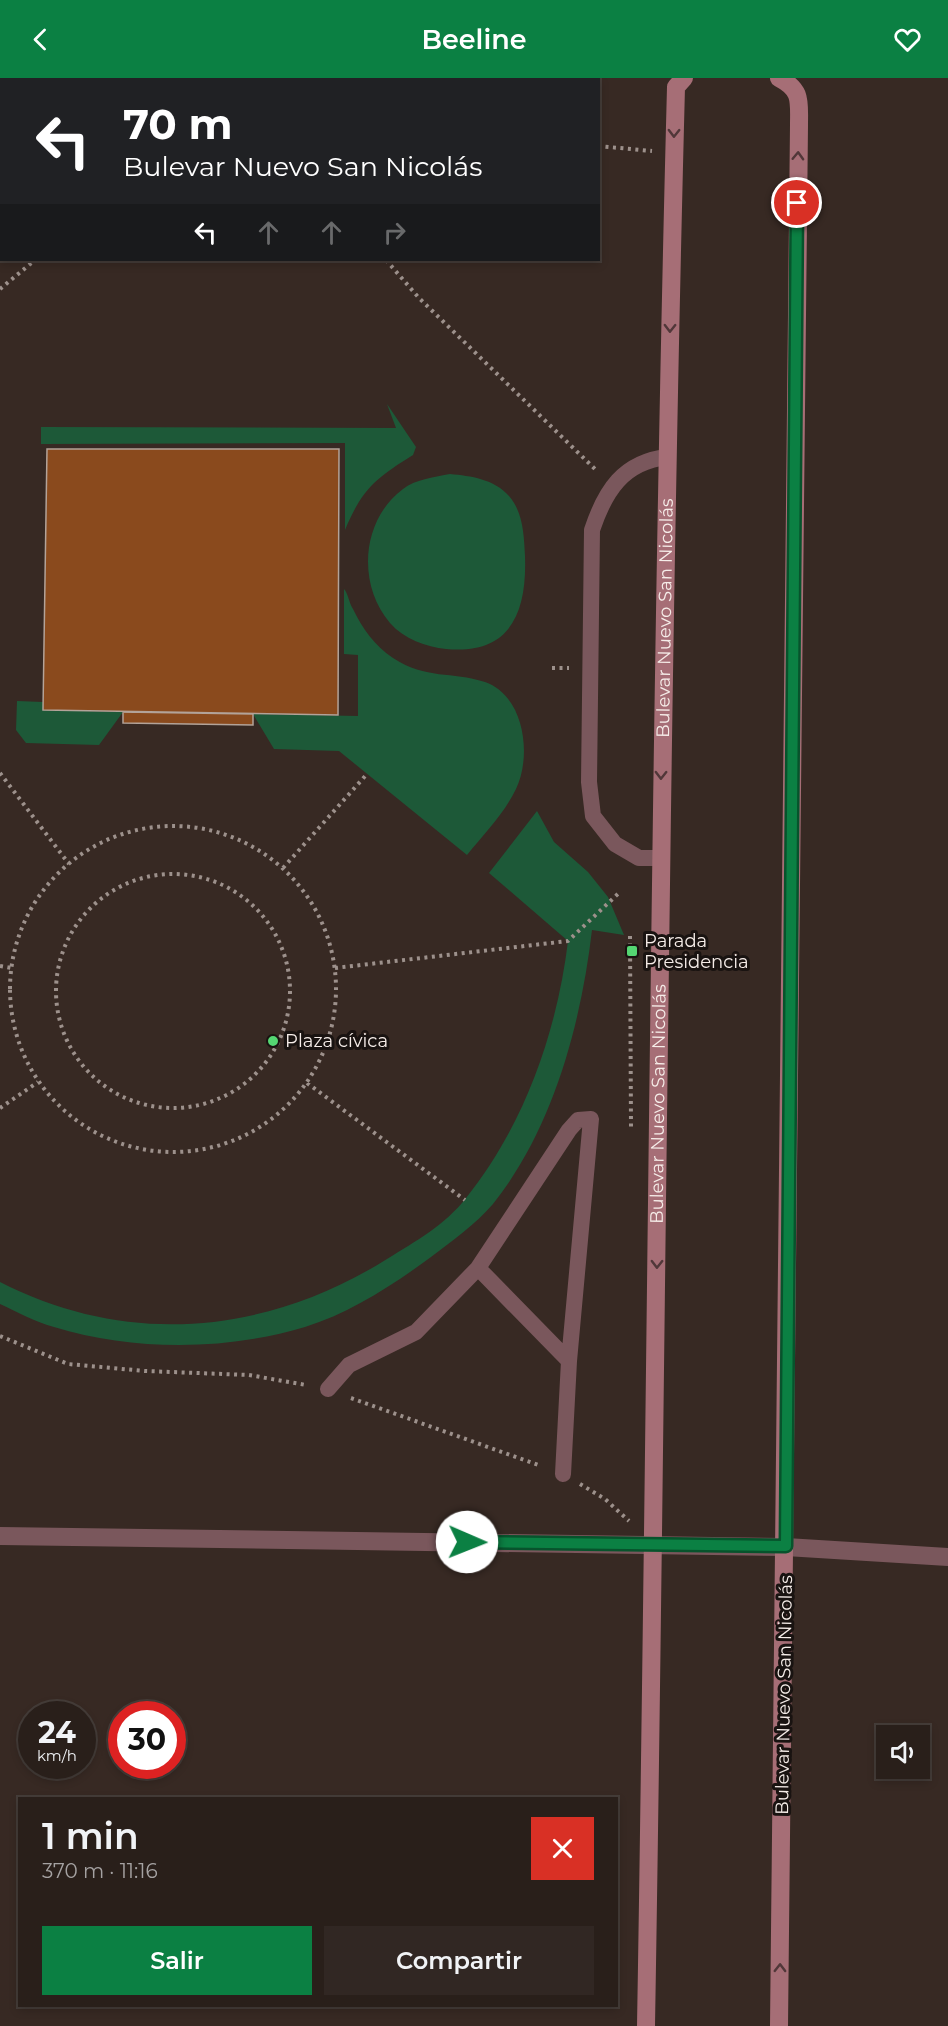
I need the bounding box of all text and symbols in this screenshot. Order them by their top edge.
icon: back [24,23,57,56]
text: Beeline [421,23,527,56]
icon: heart [891,23,924,56]
text: 70 m [123,98,233,150]
icon: left [24,102,102,180]
one-way arrow [668,128,681,137]
text: Bulevar Nuevo San Nicolás [123,150,482,183]
one-way arrow [792,151,805,160]
pin [771,177,822,228]
icon: arrive [780,186,813,219]
icon: left [189,216,222,249]
icon: ahead [252,216,285,249]
icon: ahead [315,216,348,249]
icon: right [378,216,411,249]
one-way arrow [664,323,676,332]
street label: Bulevar Nuevo San Nicolás [652,498,678,738]
one-way arrow [655,770,668,779]
place label: Parada Presidencia [644,930,749,973]
marker: Parada Presidencia [625,944,639,958]
street label: Bulevar Nuevo San Nicolás [646,984,671,1224]
place label: Plaza cívica [285,1030,388,1052]
marker: Plaza cívica [266,1034,280,1048]
one-way arrow [651,1259,663,1268]
position arrow [435,1510,499,1574]
street label: Bulevar Nuevo San Nicolás [771,1575,797,1815]
speed limit sign: 30 [108,1701,186,1779]
text: 24 [38,1714,76,1751]
map controls [876,1725,930,1779]
button: sound [876,1725,930,1779]
text: km/h [37,1746,77,1765]
text: 1 min [42,1814,139,1858]
button: close [531,1817,594,1880]
text: 370 m · 11:16 [42,1859,158,1883]
button: Salir [42,1926,312,1995]
button: Compartir [324,1926,594,1995]
one-way arrow [774,1963,786,1972]

